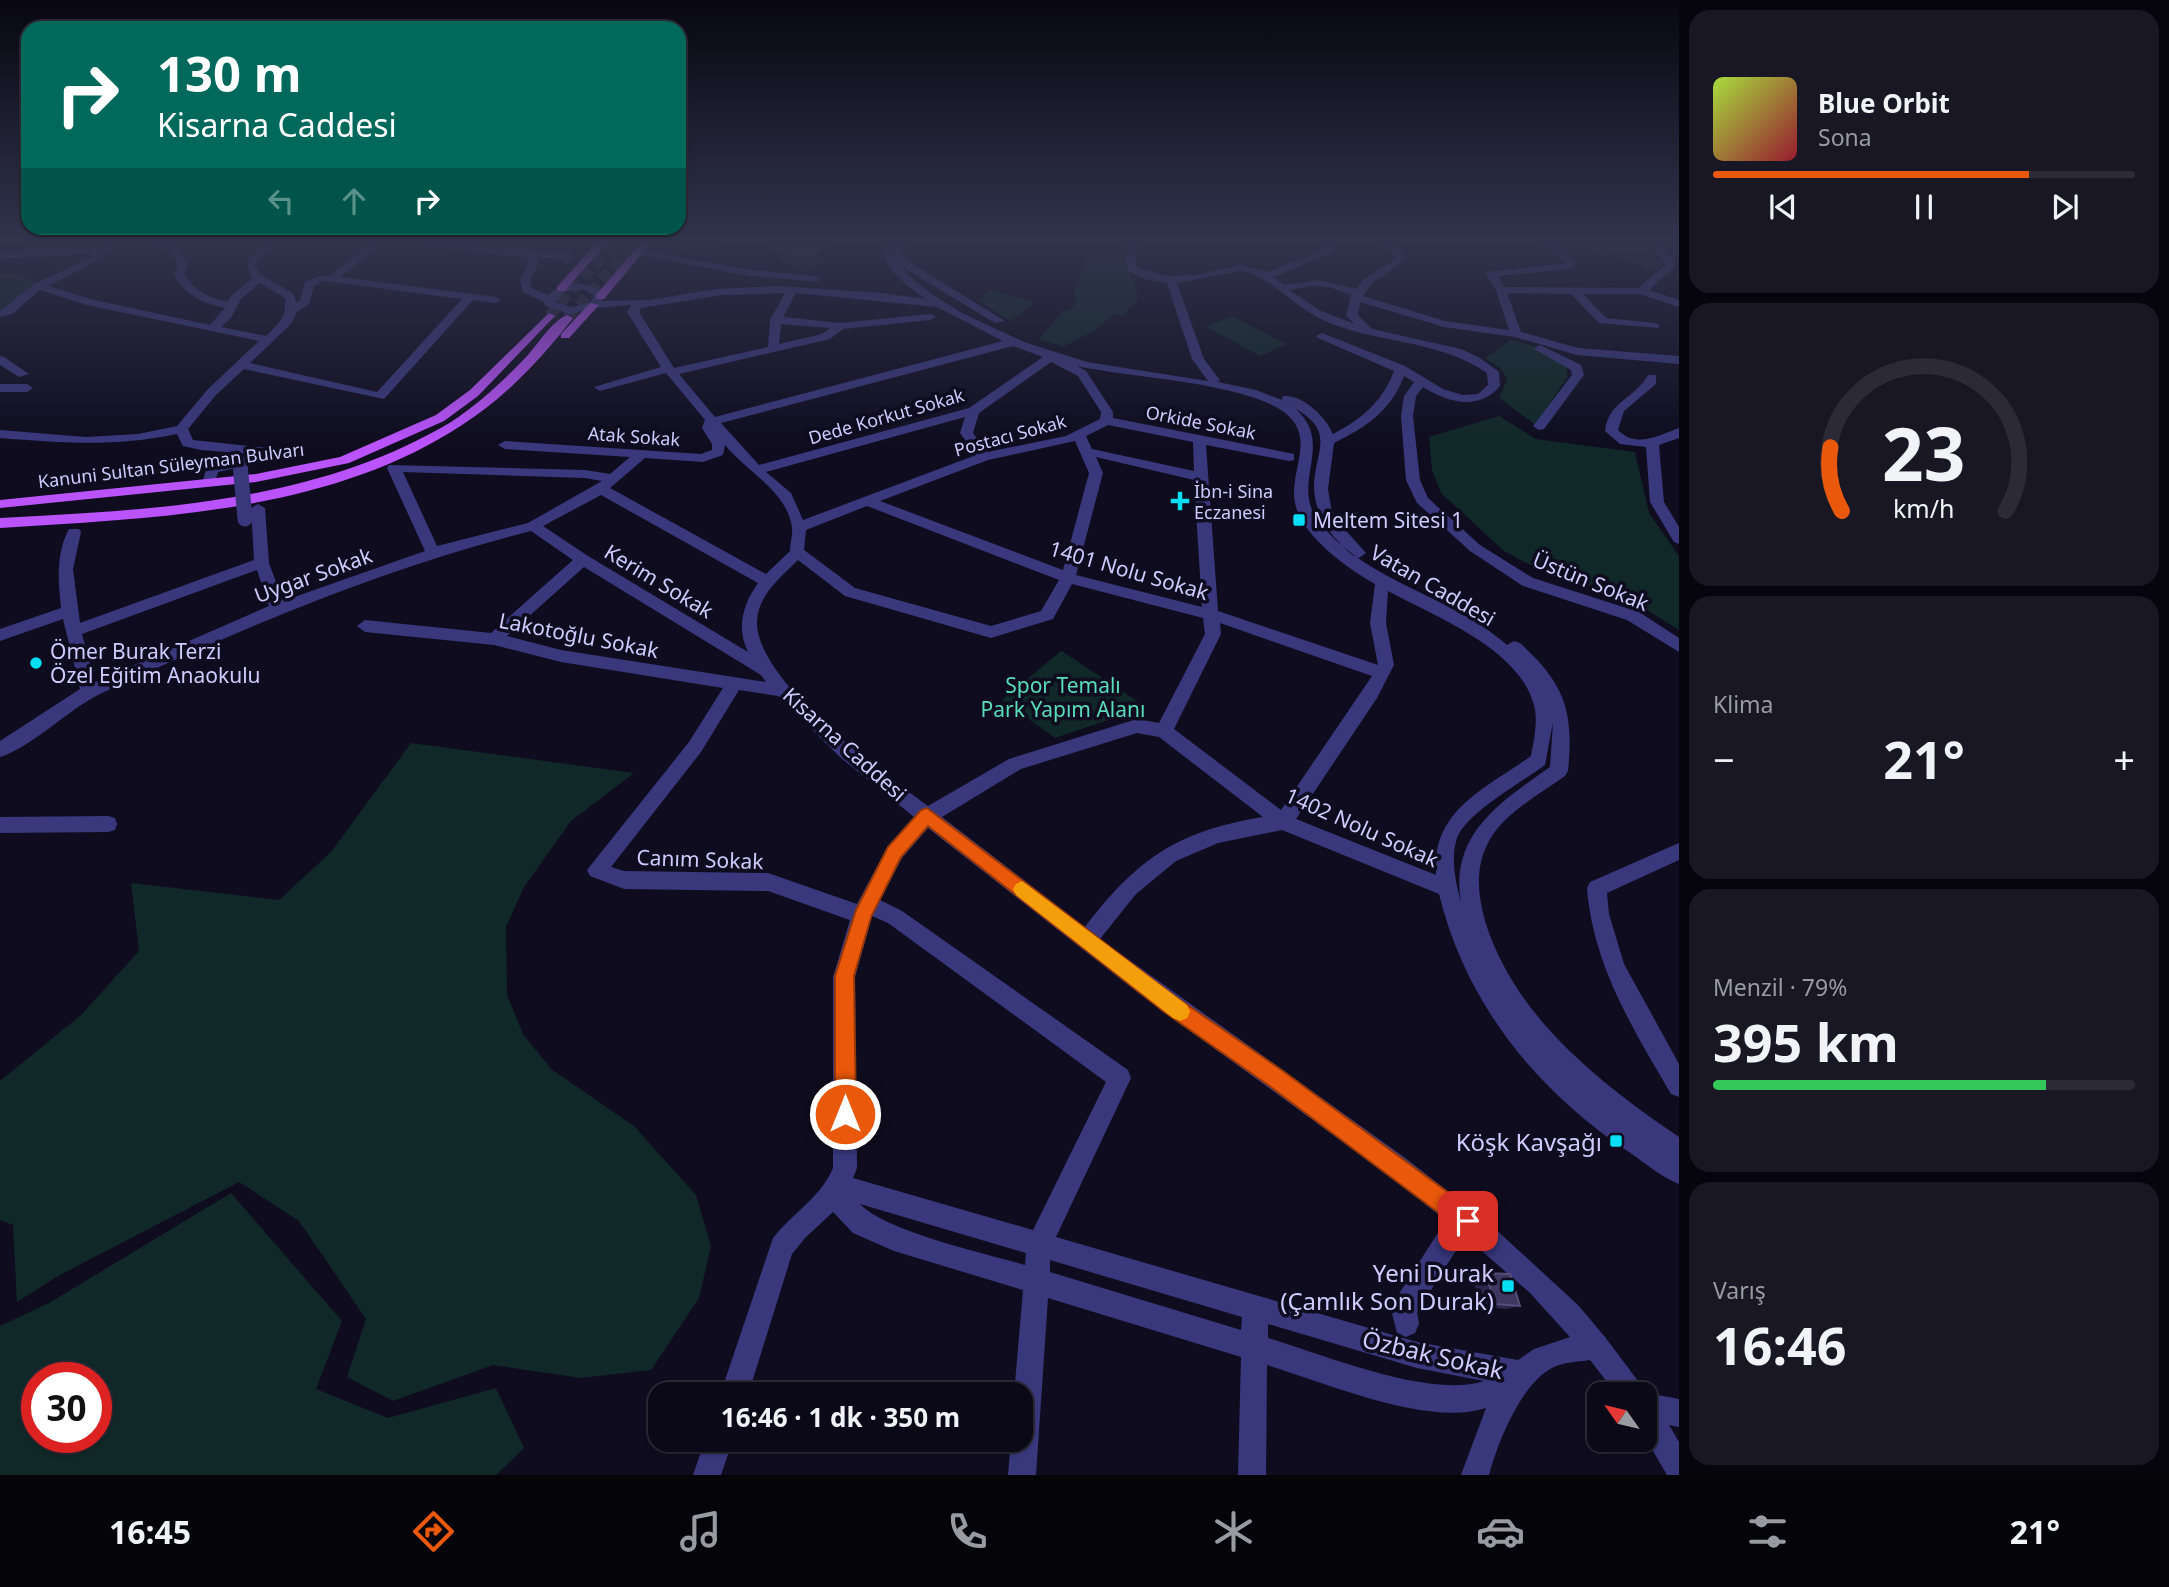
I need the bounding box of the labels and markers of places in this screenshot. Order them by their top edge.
place label: İbn-i Sina Eczanesi [1194,479,1273,524]
marker: İbn-i Sina Eczanesi [1172,493,1188,509]
place label: Meltem Sitesi 1 [1313,506,1463,534]
marker: Meltem Sitesi 1 [1291,512,1307,528]
place label: Ömer Burak Terzi Özel Eğitim Anaokulu [50,637,261,689]
marker: Ömer Burak Terzi Özel Eğitim Anaokulu [28,655,44,671]
place label: Köşk Kavşağı [1456,1125,1602,1158]
marker: Köşk Kavşağı [1608,1133,1624,1149]
pin [1438,1191,1498,1251]
place label: Yeni Durak (Çamlık Son Durak) [1280,1256,1494,1317]
marker: Yeni Durak (Çamlık Son Durak) [1500,1278,1516,1294]

